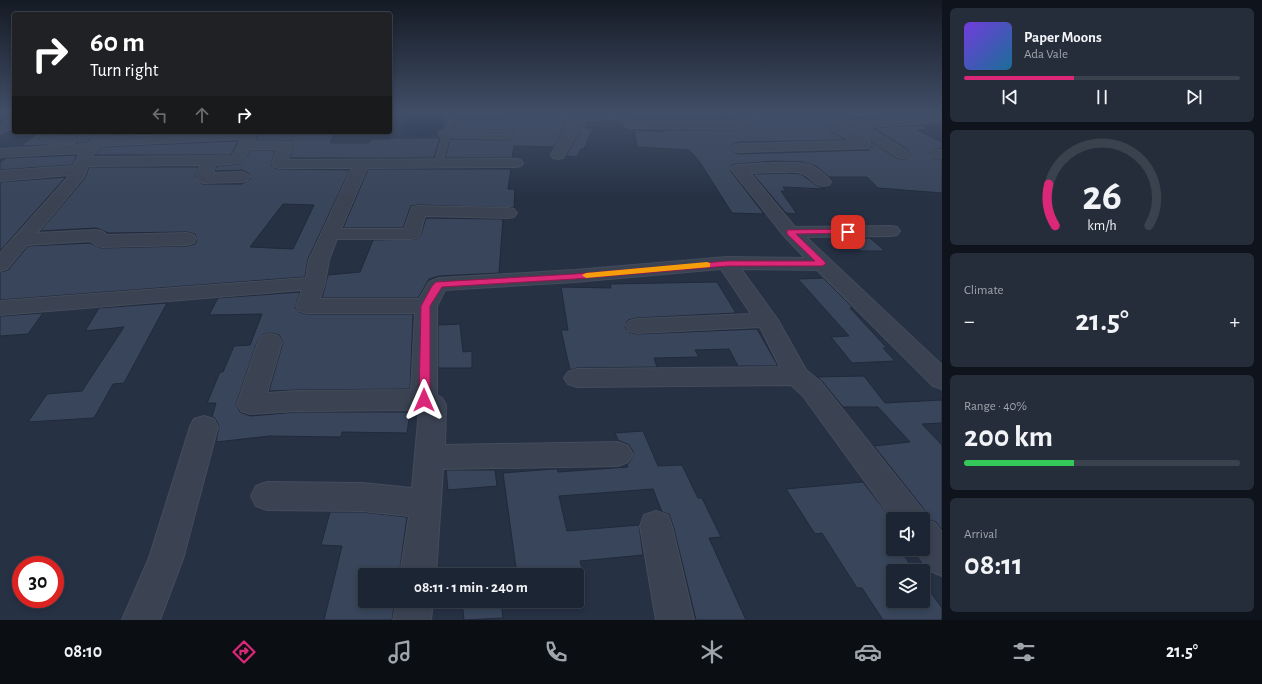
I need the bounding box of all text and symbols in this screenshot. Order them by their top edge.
icon: right [24,28,76,80]
text: 60 m [90,29,145,57]
text: Paper Moons [1024,30,1102,45]
text: Ada Vale [1024,48,1068,61]
text: Turn right [90,62,159,80]
icon: previous [999,86,1021,108]
icon: pause [1091,86,1113,108]
icon: next [1183,86,1205,108]
icon: left [149,104,171,126]
icon: ahead [191,104,213,126]
icon: right [233,104,255,126]
text: 26 [1082,175,1122,216]
pin [831,215,865,249]
text: km/h [1087,218,1117,232]
icon: arrive [837,221,859,243]
text: Climate [964,284,1003,297]
text: 21.5° [1075,306,1129,336]
text: − [964,310,975,332]
text: + [1229,310,1240,332]
position arrow [403,379,445,421]
text: Range · 40% [964,400,1027,413]
text: 200 km [964,422,1053,452]
map controls [886,512,930,608]
button: sound [886,512,930,556]
text: Arrival [964,528,997,541]
text: 08:11 [964,550,1023,580]
speed limit sign: 30 [12,556,64,608]
button: layers [886,564,930,608]
text: 08:11 · 1 min · 240 m [414,580,528,595]
icon: directions [230,638,258,666]
icon: music [386,638,414,666]
icon: phone [542,638,570,666]
icon: climate [698,638,726,666]
icon: car [854,638,882,666]
icon: filters [1010,638,1038,666]
text: 08:10 [64,643,102,661]
text: 21.5° [1166,643,1198,661]

